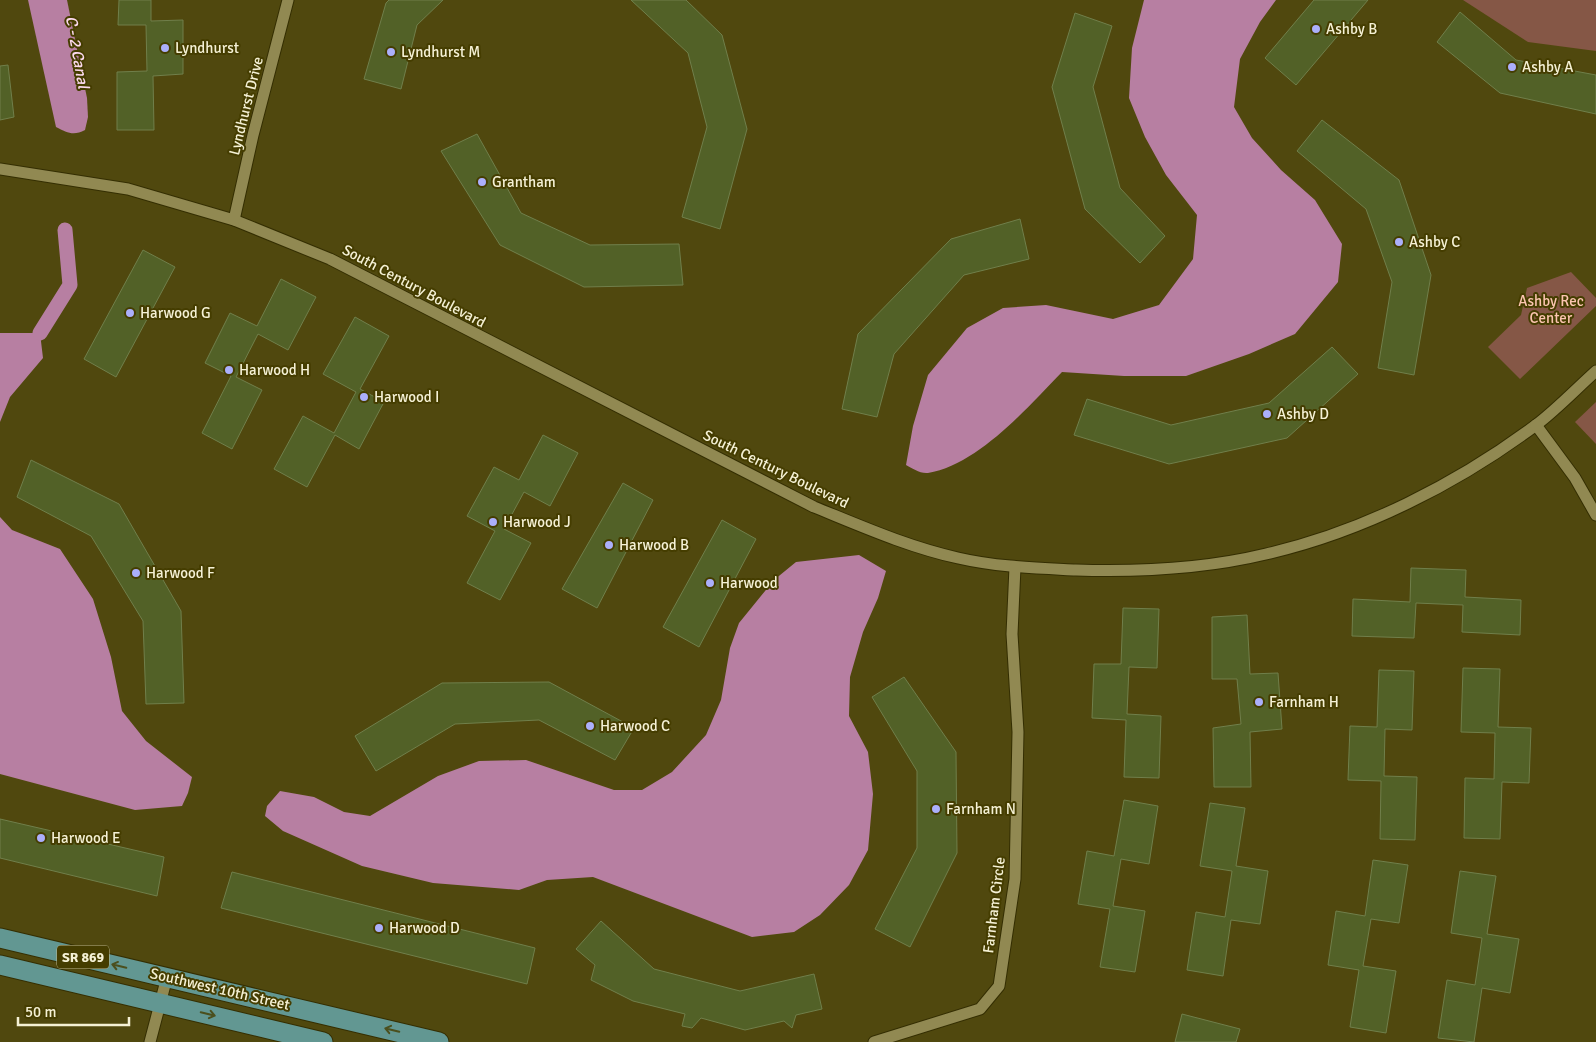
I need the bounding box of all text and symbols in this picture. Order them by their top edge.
water label: C - 2 Canal [61,14,93,91]
place label: Ashby B [1326,20,1377,38]
marker: Ashby B [1310,23,1322,35]
place label: Lyndhurst [175,39,239,57]
marker: Lyndhurst [159,42,171,54]
place label: Lyndhurst M [401,43,480,61]
marker: Lyndhurst M [385,46,397,58]
street label: Lyndhurst Drive [225,55,267,157]
place label: Ashby A [1522,58,1573,76]
marker: Ashby A [1506,61,1518,73]
place label: Grantham [492,173,556,191]
marker: Grantham [476,176,488,188]
place label: Ashby C [1409,233,1460,251]
marker: Ashby C [1393,236,1405,248]
street label: South Century Boulevard [339,241,489,331]
park label: Ashby Rec Center [1518,292,1584,327]
place label: Harwood G [140,304,211,322]
marker: Harwood G [124,307,136,319]
place label: Harwood H [239,361,310,379]
marker: Harwood H [223,364,235,376]
place label: Harwood I [374,388,439,406]
marker: Harwood I [358,391,370,403]
place label: Ashby D [1277,405,1329,423]
marker: Ashby D [1261,408,1273,420]
street label: South Century Boulevard [700,426,852,512]
place label: Harwood J [503,513,571,531]
marker: Harwood J [487,516,499,528]
place label: Harwood B [619,536,689,554]
marker: Harwood B [603,539,615,551]
place label: Harwood F [146,564,215,582]
marker: Harwood F [130,567,142,579]
place label: Harwood [720,574,778,592]
marker: Harwood [704,577,716,589]
place label: Farnham H [1269,693,1339,711]
marker: Farnham H [1253,696,1265,708]
place label: Harwood C [600,717,670,735]
marker: Harwood C [584,720,596,732]
place label: Farnham N [946,800,1016,818]
marker: Farnham N [930,803,942,815]
place label: Harwood E [51,829,121,847]
marker: Harwood E [35,832,47,844]
street label: Farnham Circle [979,856,1009,954]
place label: Harwood D [389,919,460,937]
marker: Harwood D [373,922,385,934]
road number: SR 869 [57,946,109,969]
one-way arrow [112,961,128,970]
street label: Southwest 10th Street [148,964,292,1014]
scale bar [18,994,129,1026]
text: 50 m [25,1003,56,1021]
one-way arrow [199,1010,215,1019]
one-way arrow [384,1025,400,1035]

